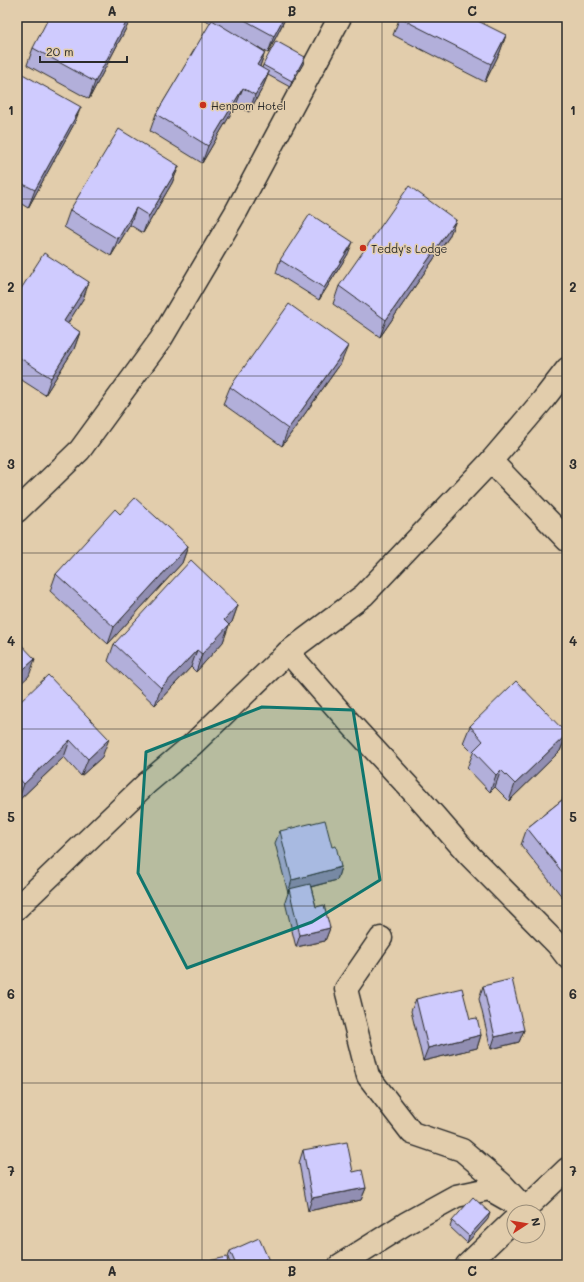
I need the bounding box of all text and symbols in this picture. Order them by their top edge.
text: A [107,2,117,19]
text: B [288,2,297,19]
text: C [467,2,477,19]
scale bar [40,38,127,64]
text: 20 m [46,43,74,59]
place label: Henpom Hotel [211,98,286,113]
marker: Henpom Hotel [198,100,208,110]
text: 1 [8,101,14,118]
text: 1 [570,101,576,118]
place label: Teddy's Lodge [371,241,448,256]
marker: Teddy's Lodge [358,243,368,253]
text: 2 [7,278,15,295]
text: 2 [569,278,577,295]
text: 3 [7,455,15,472]
text: 3 [569,455,577,472]
text: 4 [7,632,15,649]
text: 4 [569,632,577,649]
text: 5 [7,808,15,825]
text: 5 [569,808,577,825]
text: 6 [7,985,15,1002]
text: 6 [569,985,577,1002]
text: 7 [7,1162,15,1179]
text: 7 [569,1162,577,1179]
north arrow [506,1204,546,1244]
text: N [528,1216,544,1227]
text: A [107,1262,117,1279]
text: B [288,1262,297,1279]
text: C [467,1262,477,1279]

